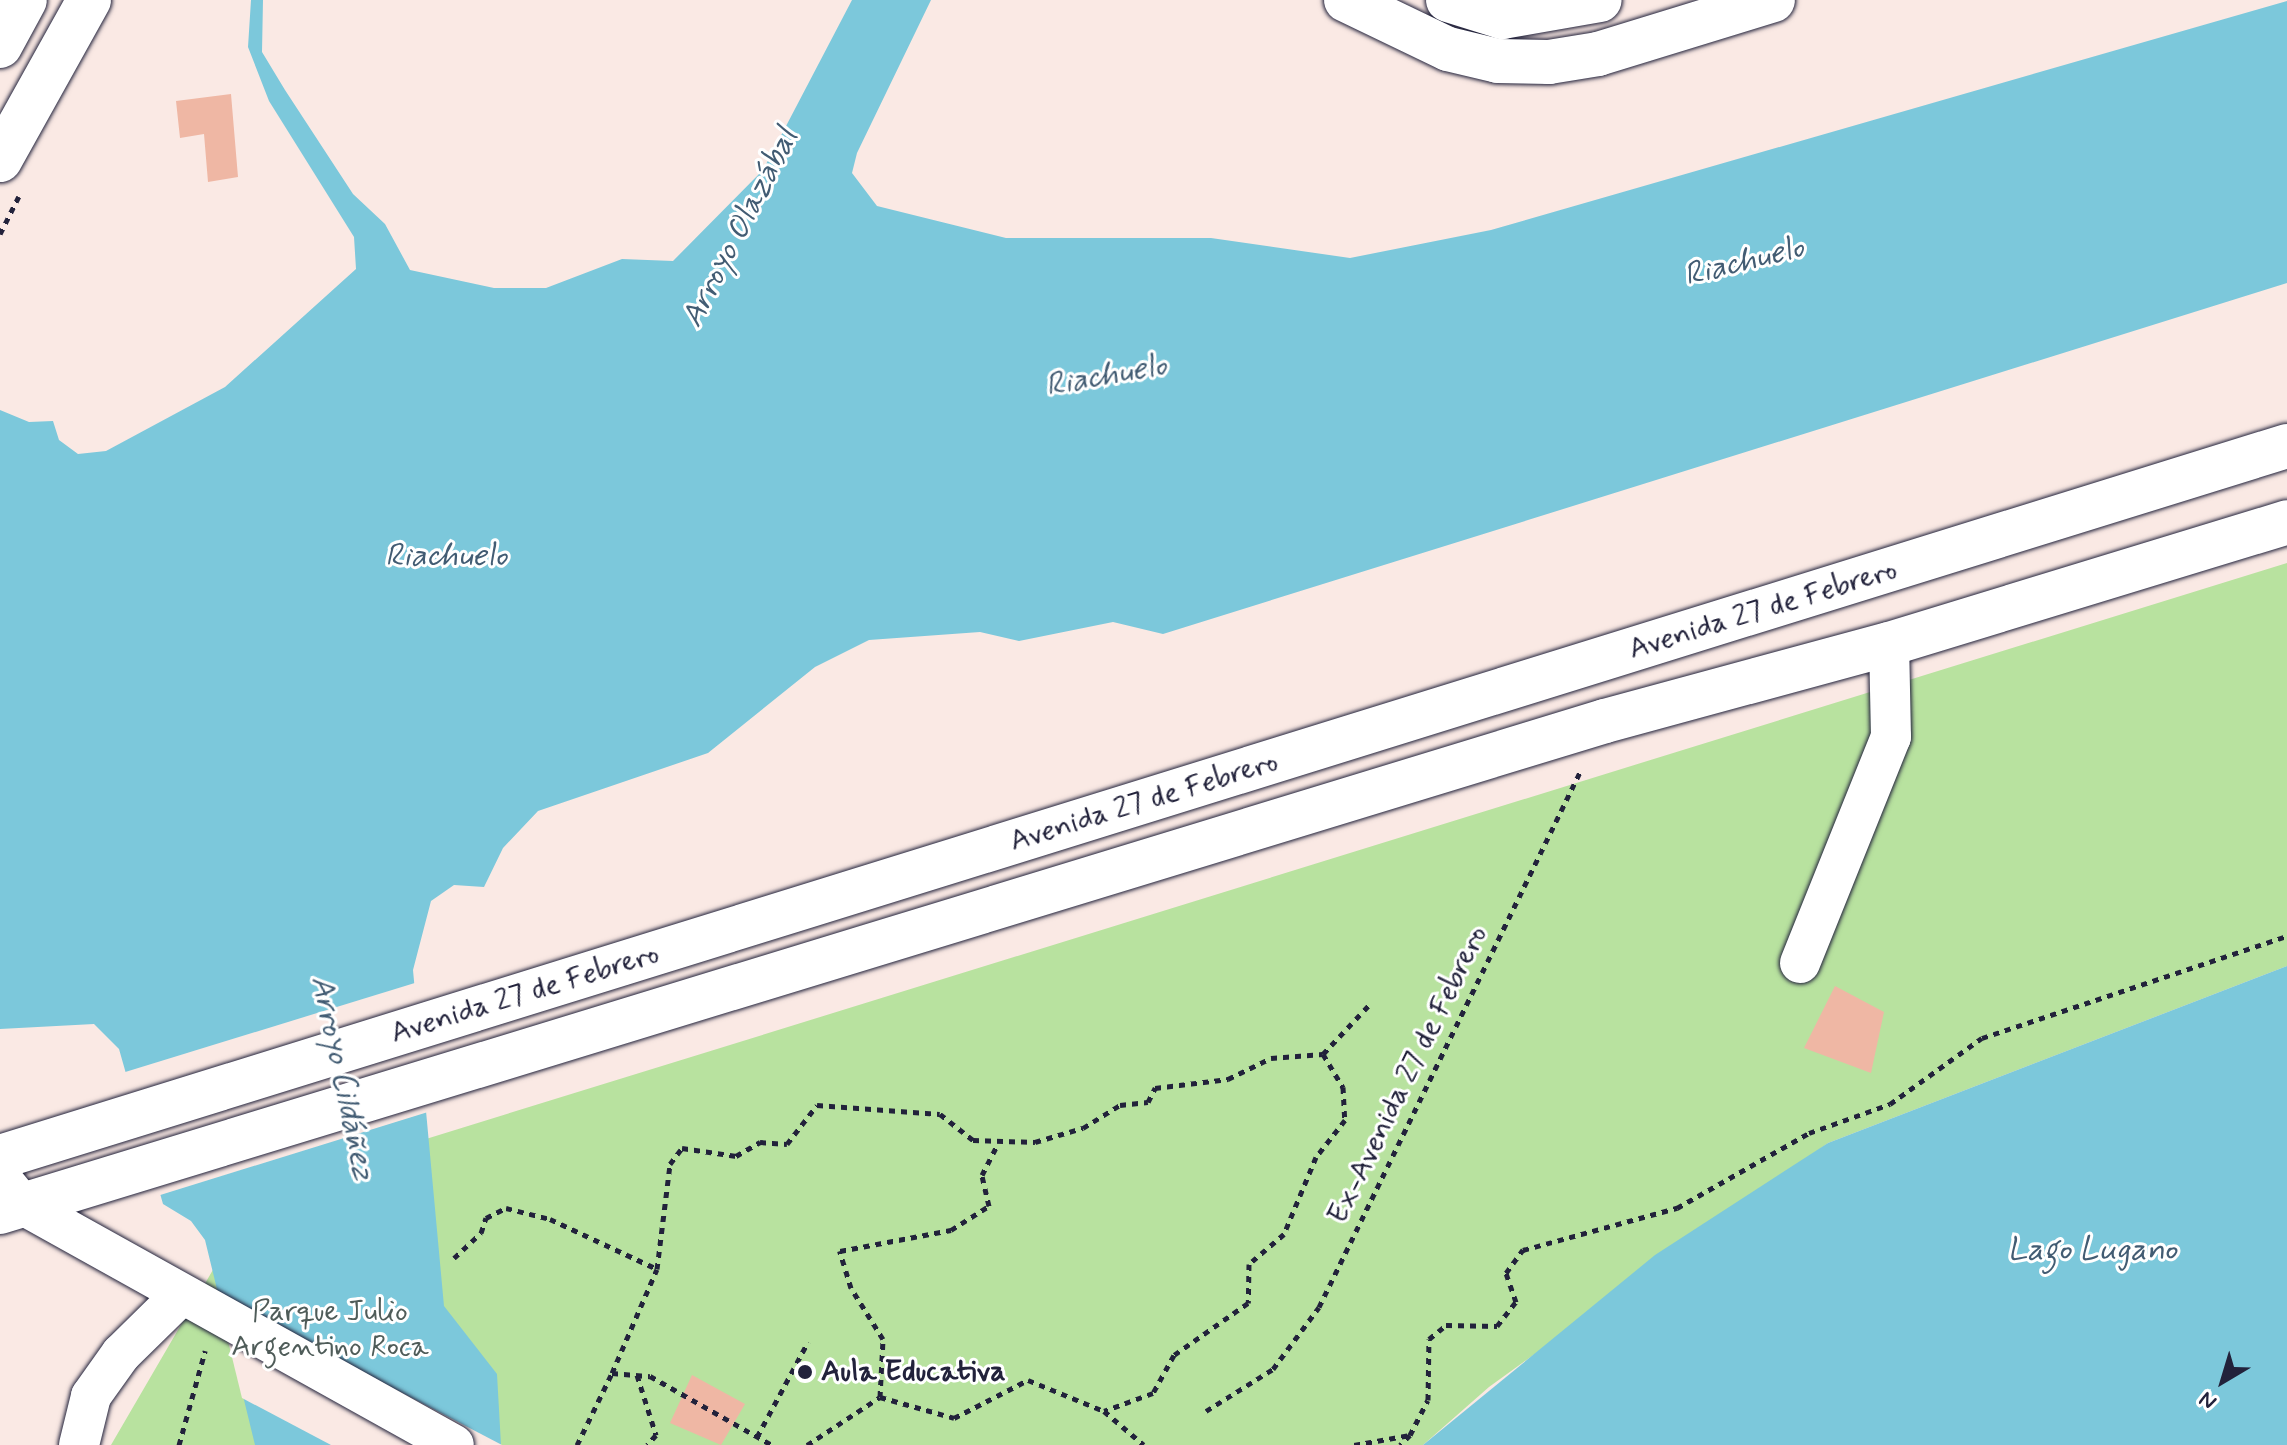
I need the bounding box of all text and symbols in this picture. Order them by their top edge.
water label: Arroyo Olazábal [674,123,806,333]
water label: Riachuelo [1680,229,1808,295]
water label: Riachuelo [1043,346,1169,406]
water label: Riachuelo [385,537,507,575]
street label: Avenida 27 de Febrero [1622,551,1904,669]
street label: Avenida 27 de Febrero [1003,743,1285,861]
street label: Ex-Avenida 27 de Febrero [1319,918,1497,1232]
street label: Avenida 27 de Febrero [384,935,666,1053]
water label: Arroyo Cildáñez [301,969,383,1187]
water label: Lago Lugano [2006,1231,2178,1269]
park label: Parque Julio Argentino Roca [231,1294,429,1364]
north arrow [2183,1341,2263,1421]
place label: Aula Educativa [821,1354,1006,1390]
marker: Aula Educativa [796,1363,814,1381]
text: N [2194,1384,2223,1415]

